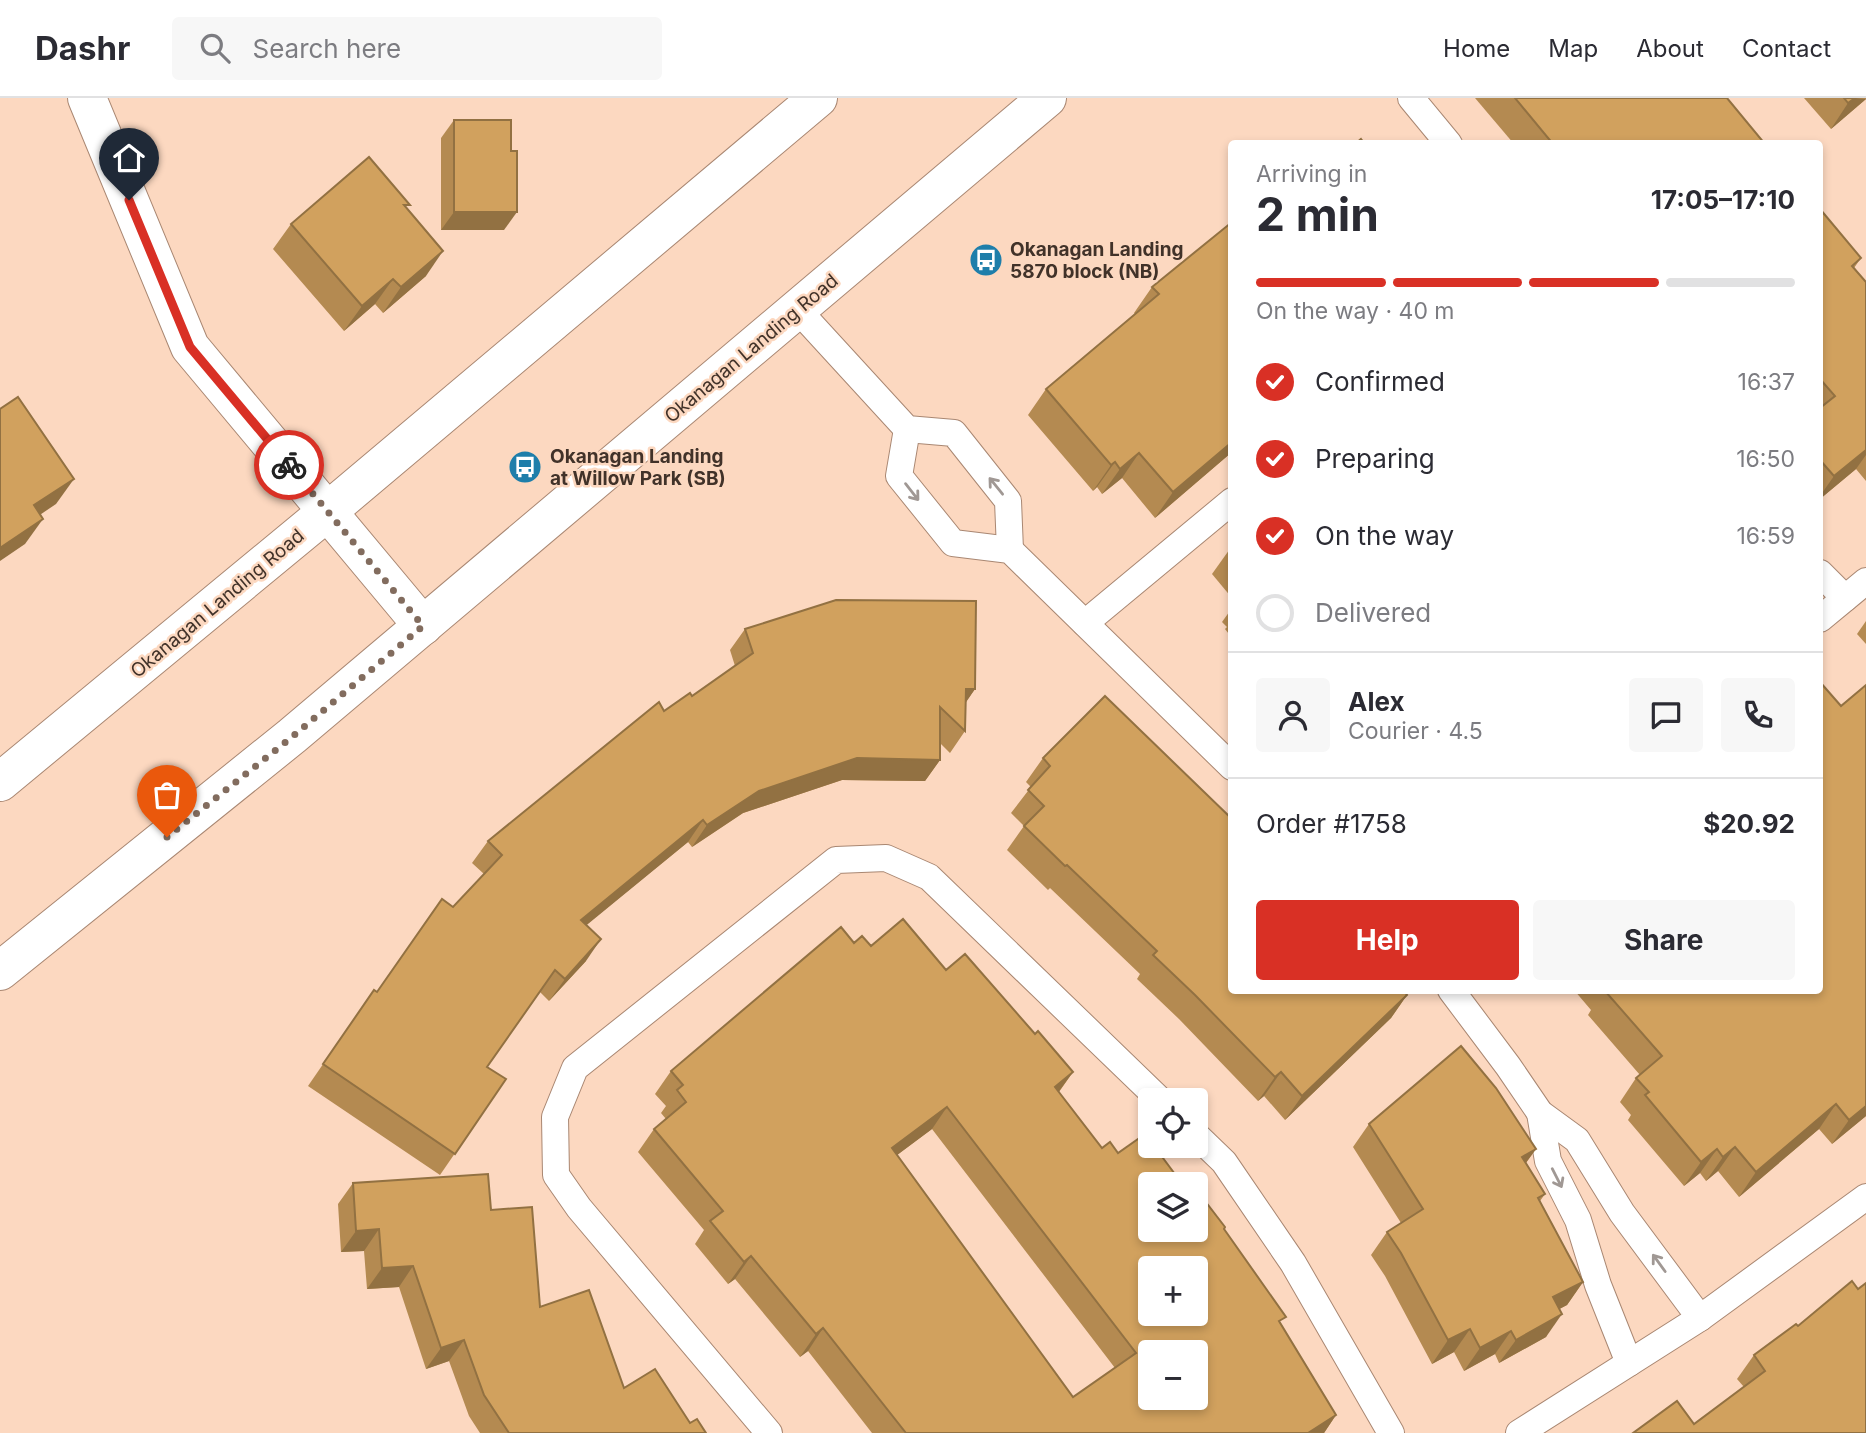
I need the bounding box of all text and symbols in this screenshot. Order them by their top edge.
search box [172,17,662,80]
text: Dashr [35,28,130,68]
icon: search [196,29,234,67]
text: Search here [252,33,401,64]
text: Home [1443,34,1510,63]
text: Map [1548,34,1598,63]
text: About [1636,34,1704,63]
text: Contact [1742,34,1831,63]
pin [99,128,159,200]
icon: home [110,139,148,177]
text: Arriving in [1256,160,1367,188]
text: 17:05–17:10 [1651,184,1795,215]
text: 2 min [1256,186,1379,242]
place label: Okanagan Landing 5870 block (NB) [1010,238,1183,283]
bus stop icon: Okanagan Landing 5870 block (NB) [967,241,1005,279]
street label: Okanagan Landing Road [660,269,843,428]
text: On the way · 40 m [1256,297,1455,325]
icon: check [1256,363,1294,401]
text: Confirmed [1315,366,1445,397]
text: 16:37 [1738,368,1795,396]
courier [254,430,324,500]
icon: check [1256,440,1294,478]
text: Preparing [1315,443,1435,474]
place label: Okanagan Landing at Willow Park (SB) [550,445,726,490]
text: 16:50 [1736,445,1795,473]
icon: bike [270,446,308,484]
bus stop icon: Okanagan Landing at Willow Park (SB) [506,448,544,486]
one-way arrow [989,477,1004,496]
one-way arrow [905,483,920,501]
icon: check [1256,517,1294,555]
text: On the way [1315,520,1454,551]
text: 16:59 [1737,522,1795,550]
street label: Okanagan Landing Road [126,524,309,683]
text: Delivered [1315,597,1431,628]
button: person [1256,678,1330,752]
button: chat [1629,678,1703,752]
button: phone [1721,678,1795,752]
text: Alex [1348,686,1405,717]
text: Courier · 4.5 [1348,717,1483,745]
pin [137,765,197,837]
icon: bag [148,776,186,814]
text: Order #1758 [1256,808,1407,839]
text: $20.92 [1703,808,1795,839]
button: Help [1256,900,1519,980]
button: Share [1533,900,1795,980]
map controls [1138,1088,1208,1410]
button: locate [1138,1088,1208,1158]
one-way arrow [1550,1168,1564,1188]
button: layers [1138,1172,1208,1242]
one-way arrow [1652,1254,1666,1273]
button: + [1138,1256,1208,1326]
button: − [1138,1340,1208,1410]

